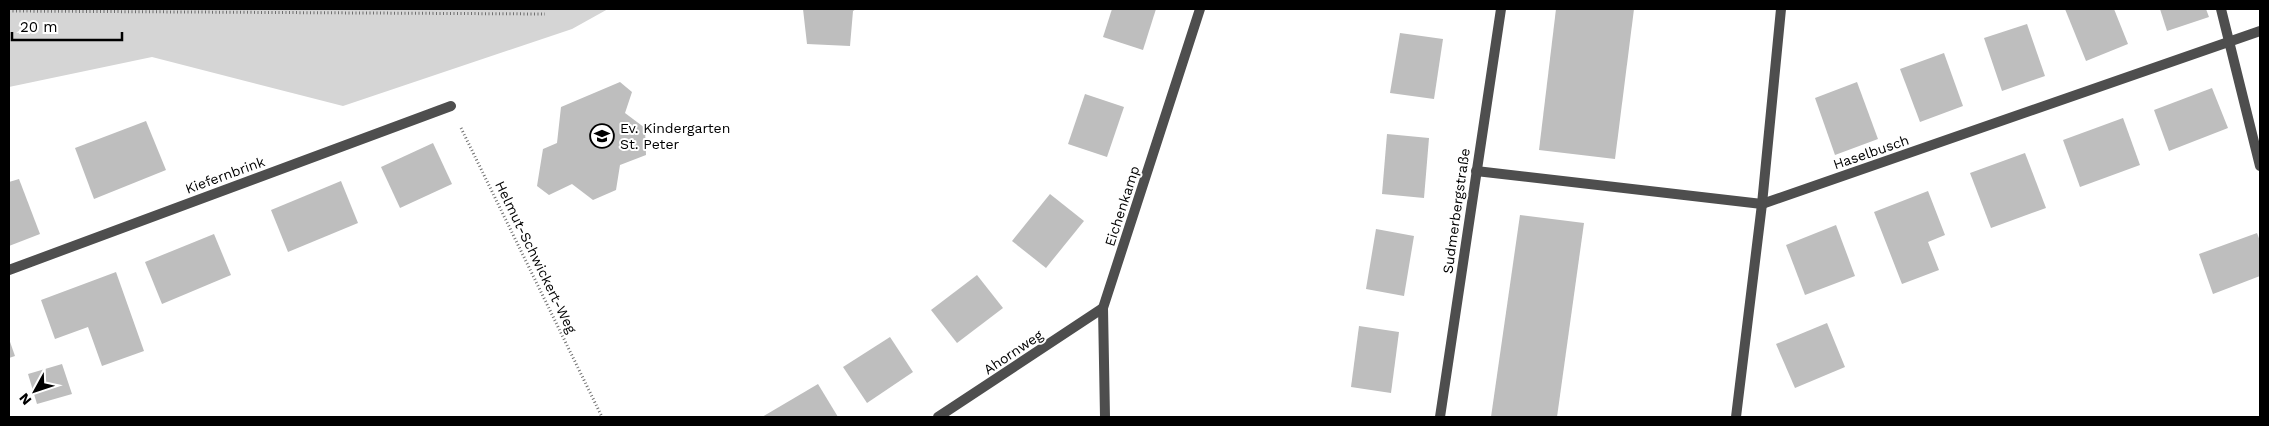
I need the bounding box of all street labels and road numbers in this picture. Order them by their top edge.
street label: Haselbusch [1831,132,1911,172]
street label: Sudmerbergstraße [1439,147,1473,275]
street label: Kiefernbrink [183,153,267,197]
street label: Eichenkamp [1101,164,1143,248]
street label: Helmut-Schwickert-Weg [492,178,580,336]
street label: Ahornweg [981,326,1046,378]

